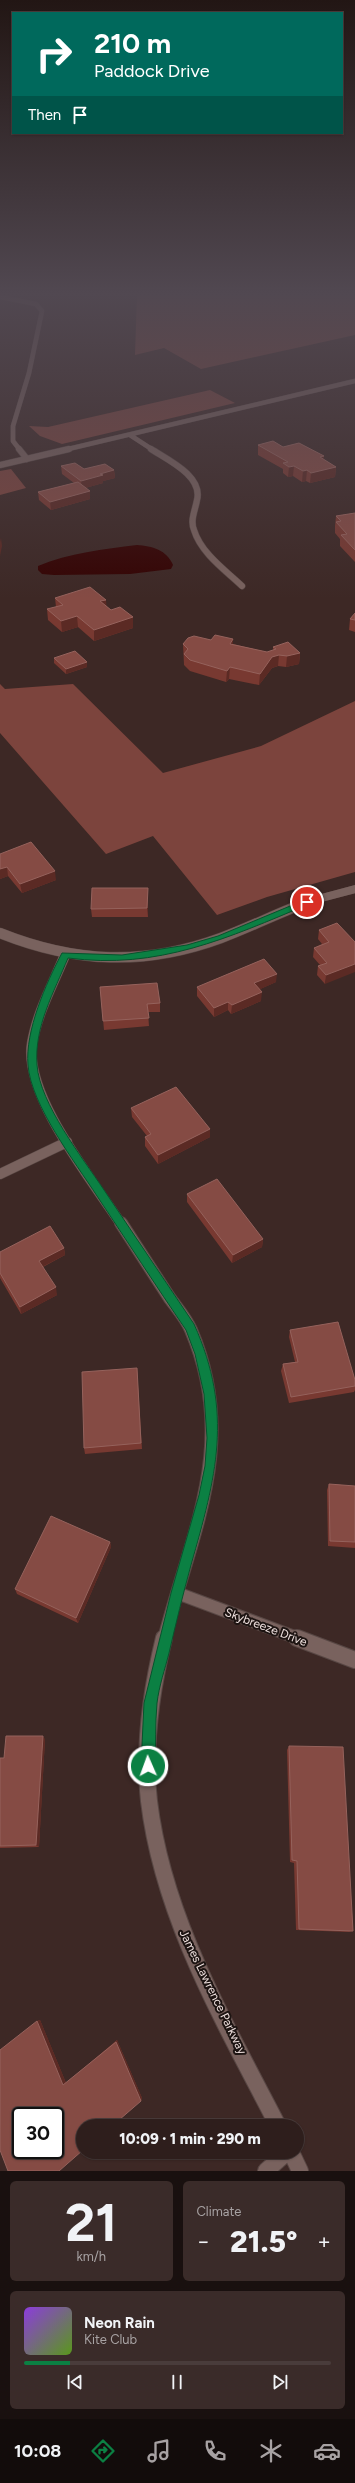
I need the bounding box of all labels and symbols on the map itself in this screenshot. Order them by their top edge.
pin [290,885,324,919]
street label: Skybreeze Drive [223,1605,309,1649]
position arrow [127,1745,169,1787]
street label: James Lawrence Parkway [177,1927,250,2057]
speed limit sign: 30 [12,2107,64,2159]

